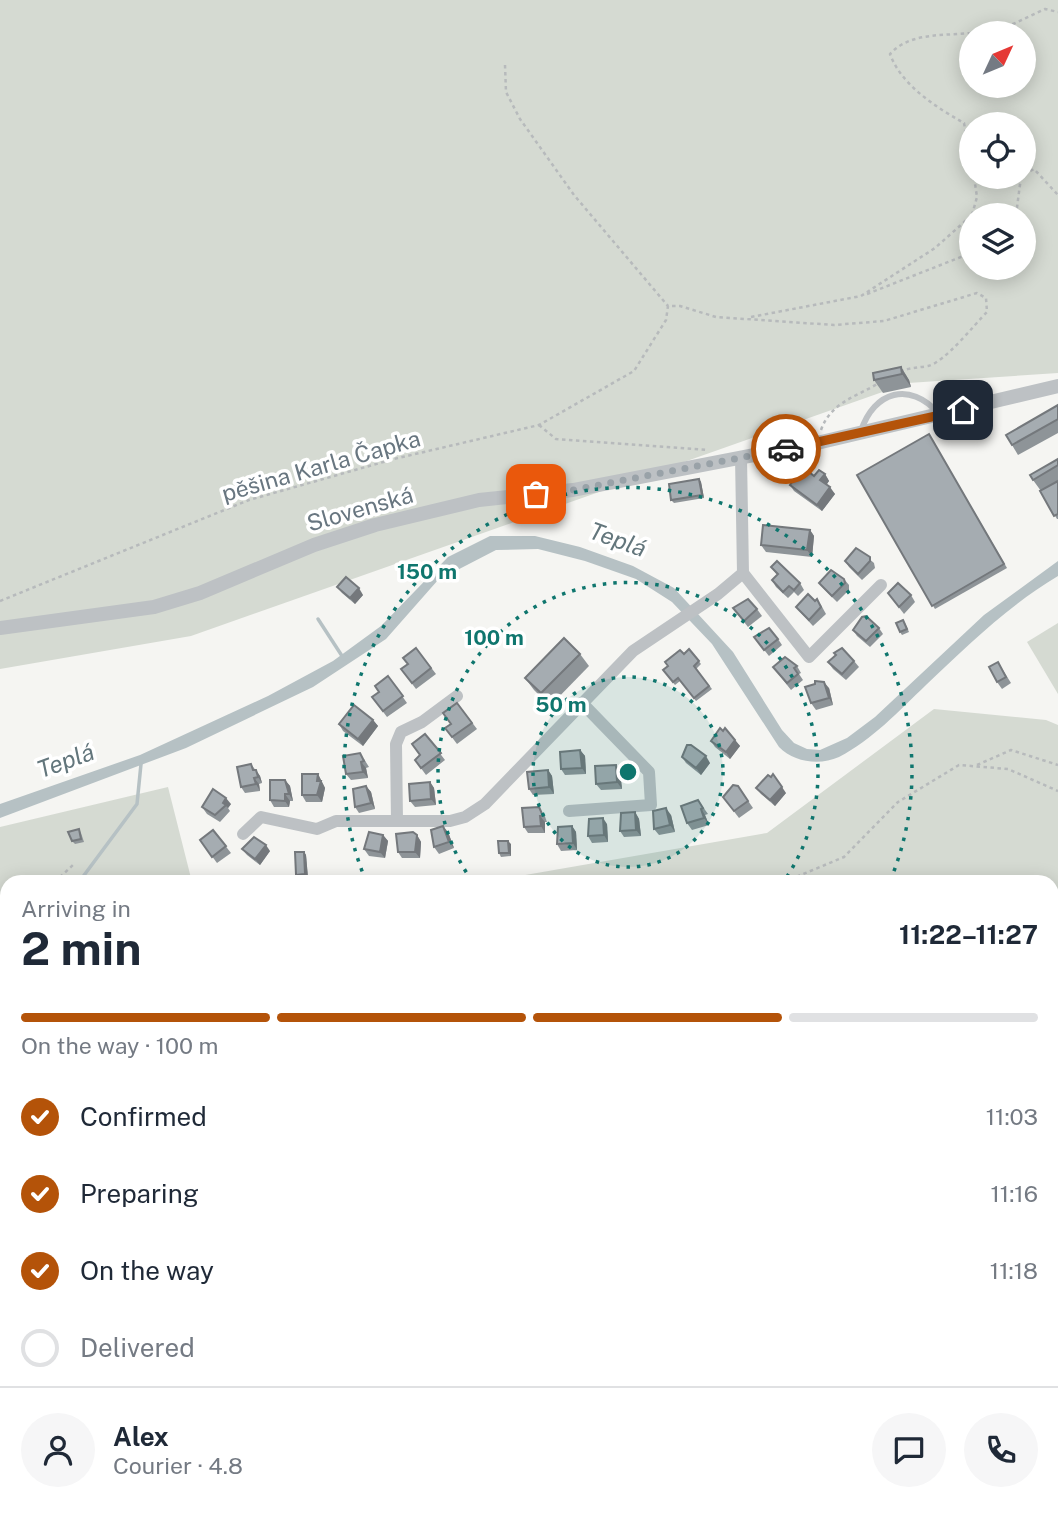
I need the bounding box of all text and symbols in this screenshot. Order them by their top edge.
north arrow [959,21,1036,98]
map controls [959,21,1036,280]
button: locate [959,112,1036,189]
button: layers [959,203,1036,280]
pin [933,380,993,440]
icon: home [944,391,982,429]
courier [751,414,821,484]
street label: pěšina Karla Čapka [218,424,423,507]
icon: car [767,430,805,468]
pin [506,464,566,524]
icon: bag [517,475,555,513]
street label: Slovenská [304,481,416,537]
water label: Teplá [586,516,651,562]
text: 150 m [397,559,457,584]
text: 100 m [464,625,524,650]
text: 50 m [535,692,587,717]
water label: Teplá [33,737,98,783]
centre of rings [616,760,640,784]
text: Arriving in [21,895,131,922]
text: 11:22–11:27 [899,919,1038,950]
text: 2 min [21,921,141,975]
text: On the way · 100 m [21,1032,218,1059]
icon: check [21,1098,59,1136]
text: Confirmed [80,1101,207,1132]
text: 11:03 [986,1103,1038,1130]
icon: check [21,1175,59,1213]
text: Preparing [80,1178,199,1209]
text: 11:16 [990,1180,1038,1207]
icon: check [21,1252,59,1290]
text: On the way [80,1255,214,1286]
text: 11:18 [990,1257,1038,1284]
text: Delivered [80,1332,195,1363]
button: person [21,1413,95,1487]
button: chat [872,1413,946,1487]
button: phone [964,1413,1038,1487]
text: Alex [113,1421,169,1452]
text: Courier · 4.8 [113,1452,243,1479]

